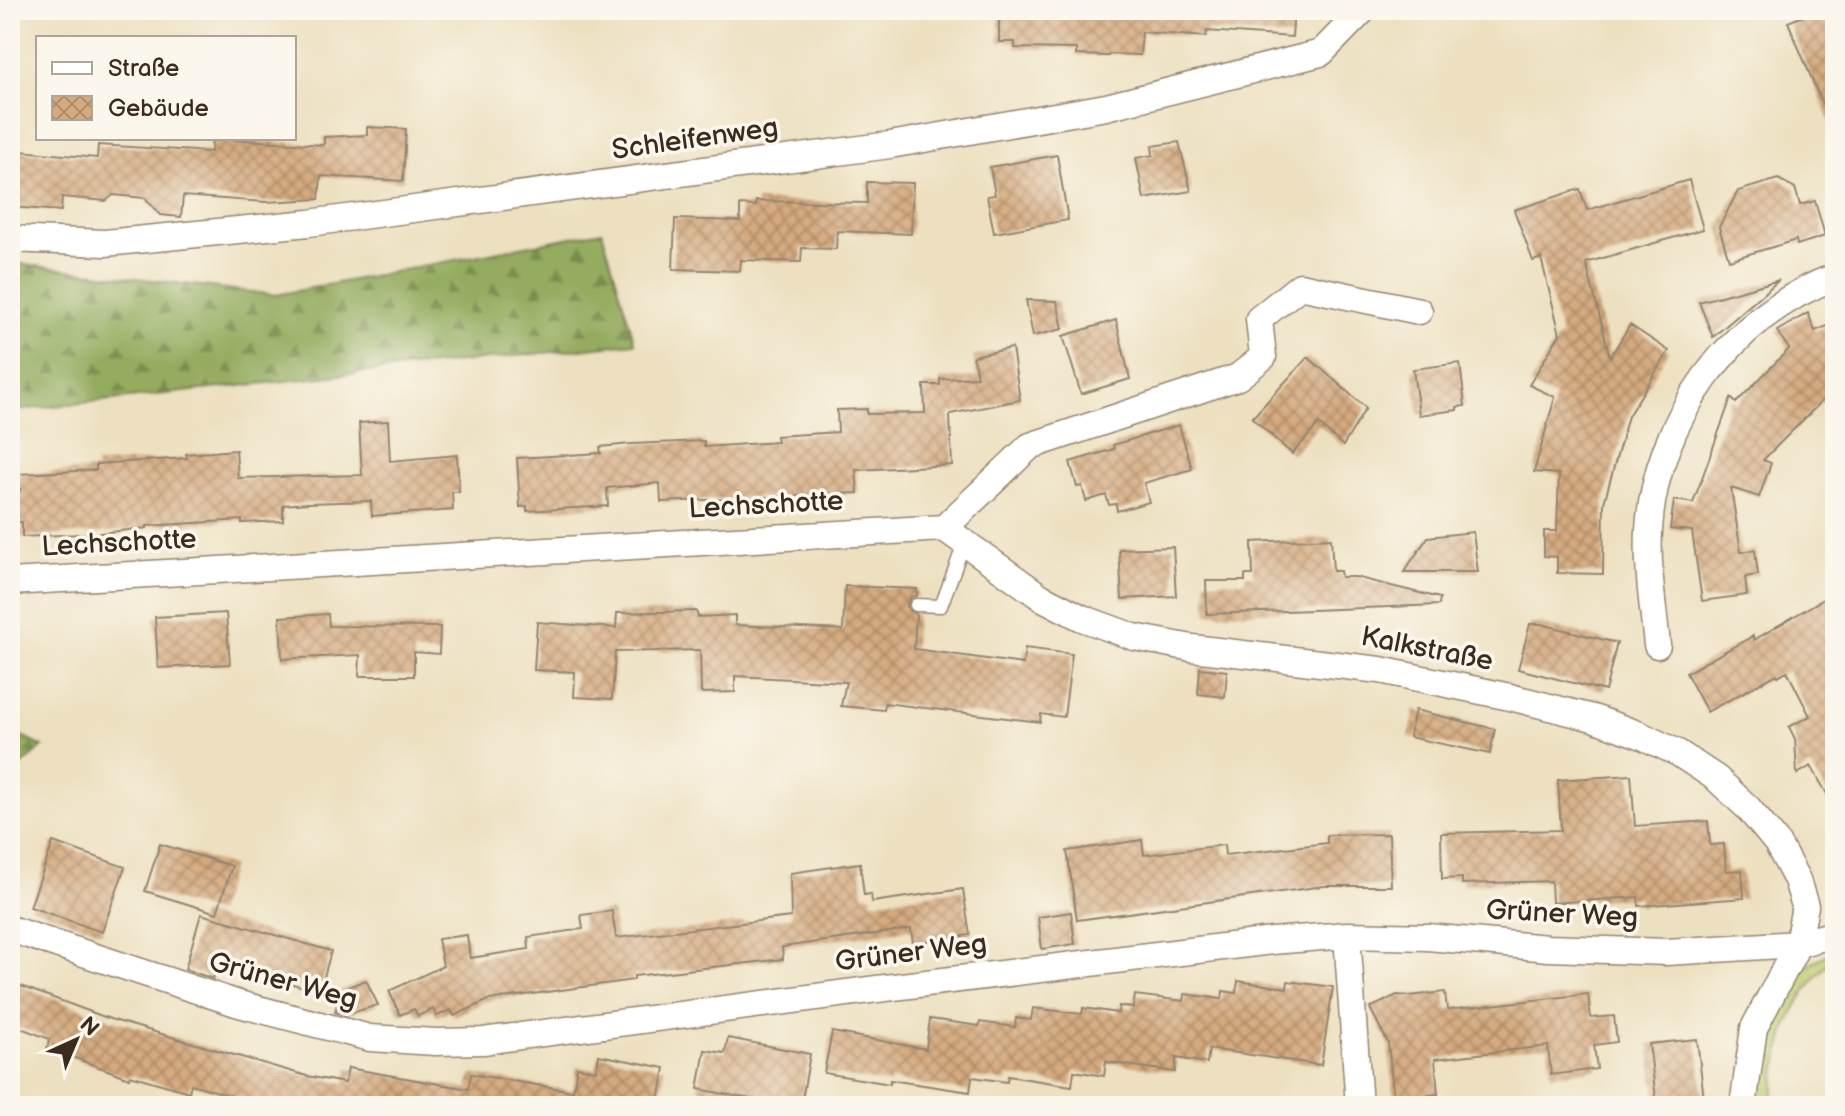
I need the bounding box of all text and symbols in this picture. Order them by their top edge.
legend [36,36,296,140]
text: Straße [108,54,179,83]
text: Gebäude [108,94,209,123]
street label: Schleifenweg [610,111,780,167]
street label: Lechschotte [688,484,844,526]
street label: Lechschotte [41,522,197,564]
street label: Kalkstraße [1358,620,1496,678]
street label: Grüner Weg [1485,894,1639,934]
street label: Grüner Weg [833,927,989,979]
street label: Grüner Weg [205,945,361,1017]
north arrow [36,1000,116,1080]
text: N [74,1011,104,1042]

